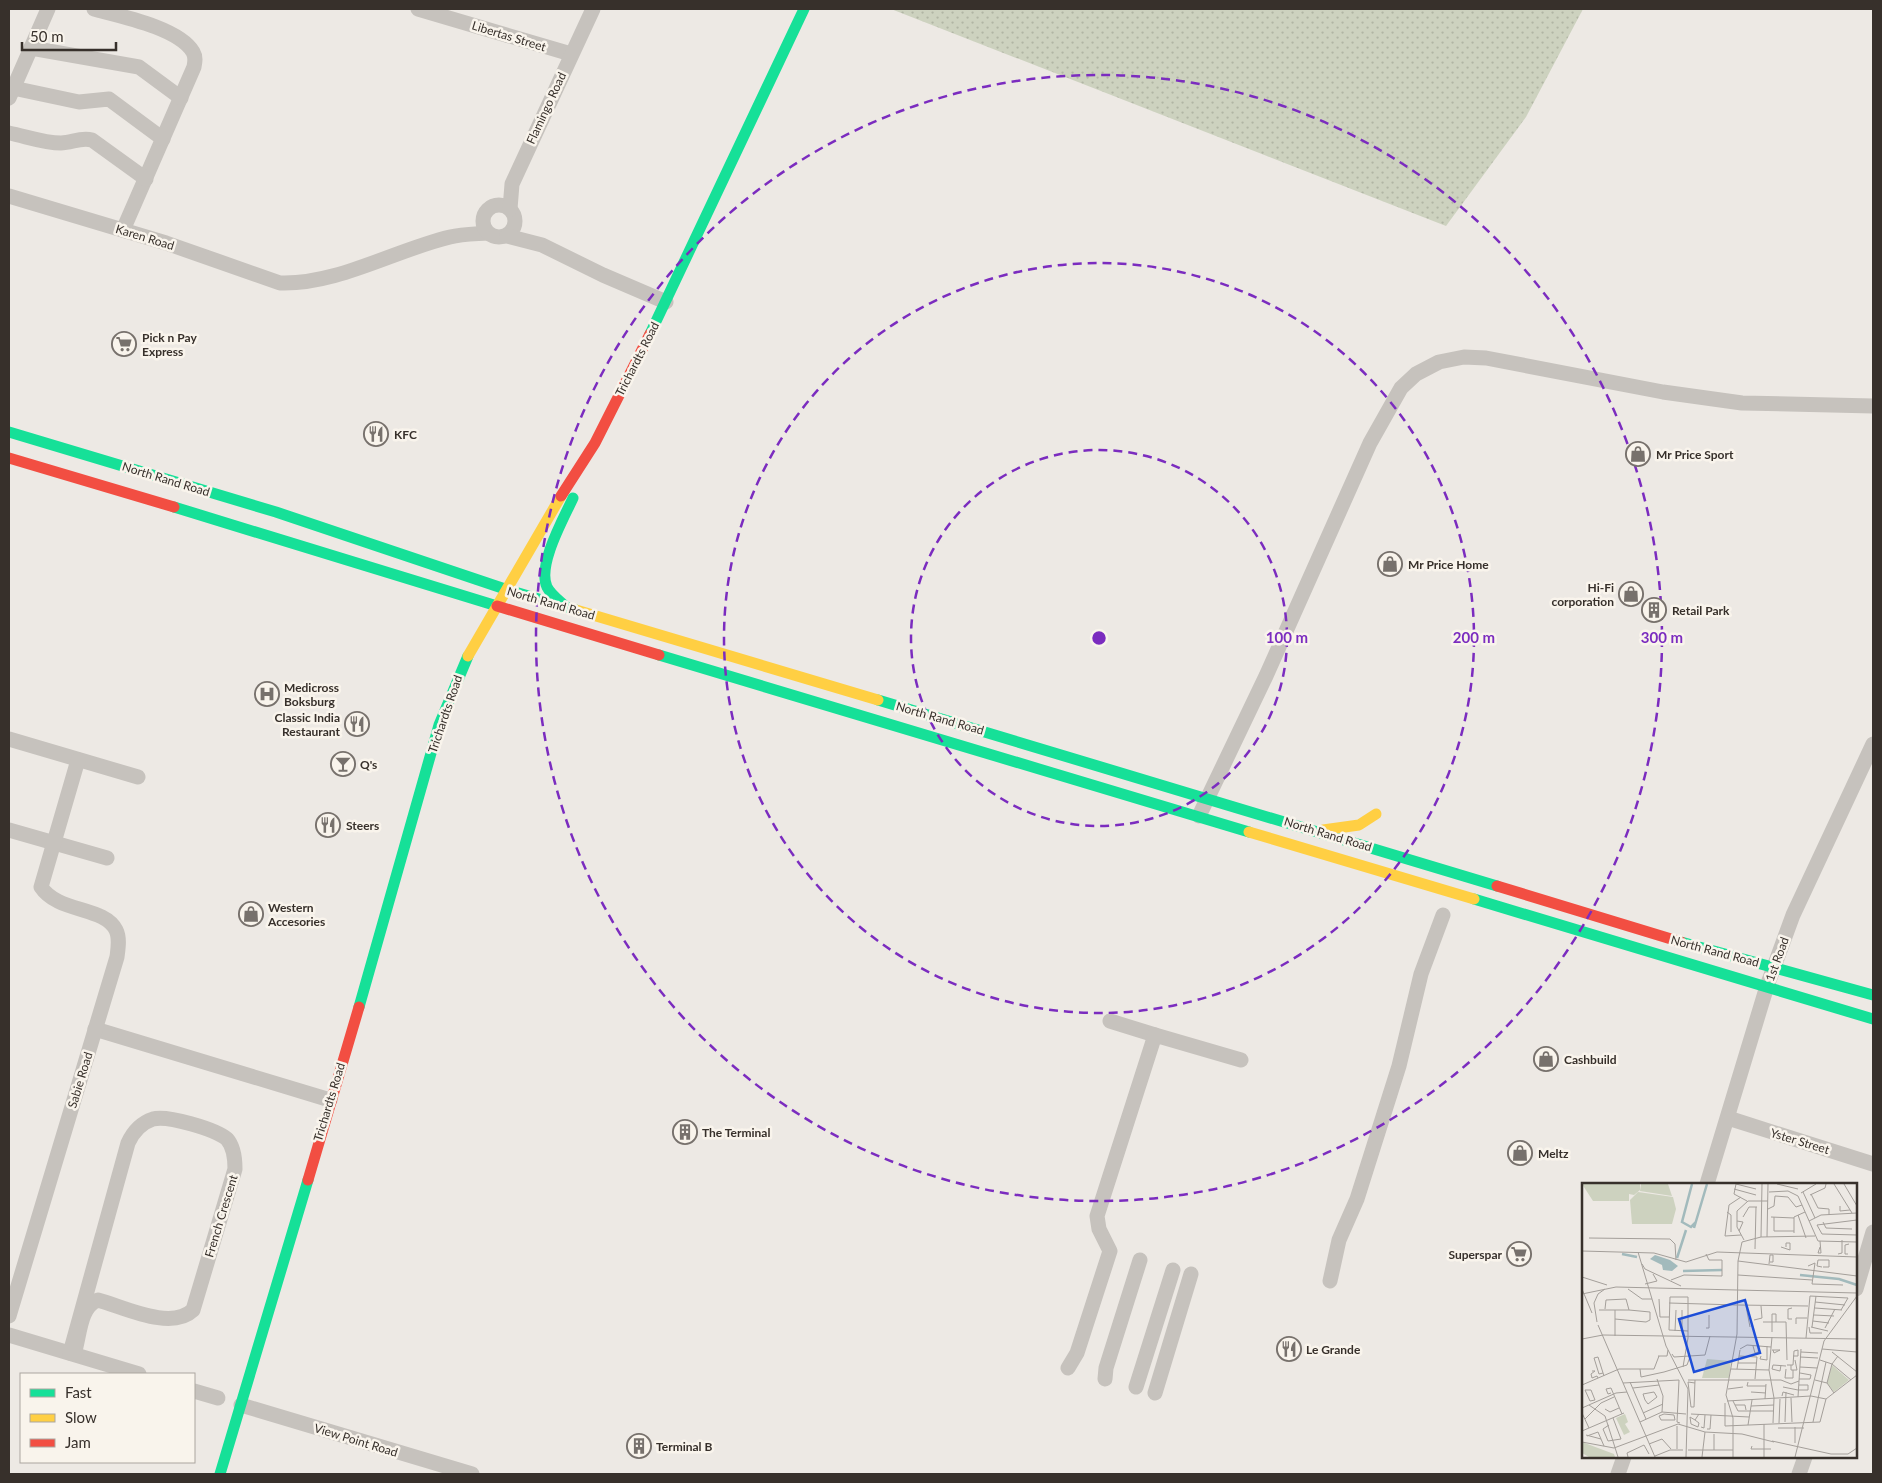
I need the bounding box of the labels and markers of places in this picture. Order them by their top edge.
place label: Pick n Pay Express [142,330,197,359]
supermarket icon: Pick n Pay Express [111,331,137,357]
restaurant icon: KFC [363,421,389,447]
place label: KFC [394,427,417,442]
shop icon: Mr Price Sport [1625,441,1651,467]
place label: Mr Price Sport [1656,447,1734,462]
shop icon: Mr Price Home [1377,551,1403,577]
place label: Mr Price Home [1408,557,1489,572]
place label: Hi-Fi corporation [1551,580,1614,609]
shop icon: Hi-Fi corporation [1618,581,1644,607]
building icon: Retail Park [1641,597,1667,623]
place label: Retail Park [1672,603,1730,618]
centre of rings [1090,629,1108,647]
place label: Medicross Boksburg [284,680,339,709]
hospital icon: Medicross Boksburg [254,681,280,707]
place label: Classic India Restaurant [275,710,341,739]
restaurant icon: Classic India Restaurant [344,711,370,737]
bar icon: Q's [330,751,356,777]
place label: Q's [360,757,377,772]
restaurant icon: Steers [315,812,341,838]
place label: Steers [346,818,379,833]
place label: Western Accesories [267,900,325,929]
shop icon: Western Accesories [238,901,264,927]
shop icon: Cashbuild [1533,1046,1559,1072]
place label: Cashbuild [1564,1052,1617,1067]
building icon: The Terminal [672,1119,698,1145]
place label: The Terminal [702,1125,770,1140]
shop icon: Meltz [1507,1140,1533,1166]
place label: Meltz [1538,1146,1569,1161]
supermarket icon: Superspar [1506,1241,1532,1267]
place label: Superspar [1448,1247,1503,1262]
restaurant icon: Le Grande [1276,1336,1302,1362]
place label: Le Grande [1306,1342,1361,1357]
building icon: Terminal B [626,1433,652,1459]
place label: Terminal B [656,1439,712,1454]

